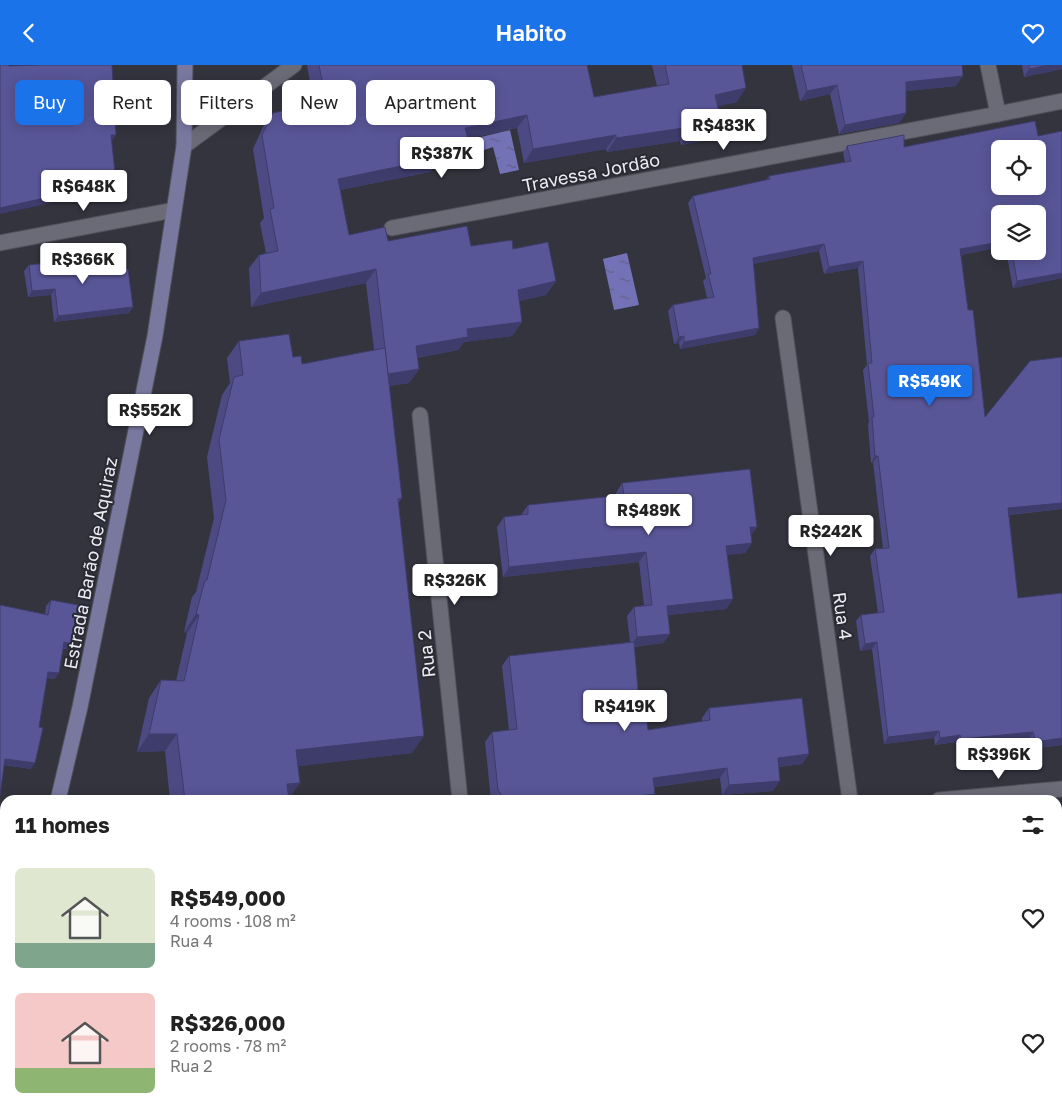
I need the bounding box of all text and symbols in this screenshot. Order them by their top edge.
icon: back [15,19,43,47]
text: Habito [496,19,566,46]
icon: heart [1019,19,1047,47]
chip: Buy [15,80,84,125]
chip: Rent [94,80,171,125]
chip: Filters [181,80,272,125]
chip: New [282,80,356,125]
chip: Apartment [366,80,495,125]
pin: R$483K [683,109,765,151]
text: R$483K [692,115,756,135]
pin: R$387K [401,137,483,179]
map controls [991,140,1046,260]
button: locate [991,140,1046,195]
text: R$387K [411,143,473,163]
street label: Travessa Jordão [520,148,662,196]
pin: R$648K [43,169,125,212]
text: R$648K [52,176,116,196]
button: layers [991,205,1046,260]
pin: R$366K [42,243,124,285]
text: R$366K [51,249,115,269]
pin: R$549K [889,365,971,407]
text: R$549K [898,371,962,391]
pin: R$552K [109,393,191,436]
text: R$552K [119,400,181,420]
street label: Estrada Barão de Aquiraz [59,455,121,671]
pin: R$489K [608,493,690,536]
text: R$489K [617,500,681,520]
pin: R$242K [790,515,872,557]
text: R$242K [800,521,862,541]
pin: R$326K [414,563,496,606]
text: R$326K [423,570,487,590]
street label: Rua 4 [829,590,857,642]
street label: Rua 2 [413,629,439,679]
pin: R$419K [584,689,666,732]
text: R$419K [594,696,656,716]
pin: R$396K [958,737,1040,780]
text: R$396K [967,744,1031,764]
icon: filters [1019,811,1047,839]
text: 11 homes [15,812,110,838]
text: R$549,000 [170,885,286,911]
icon: home [55,888,115,948]
icon: heart [1019,904,1047,932]
text: 4 rooms · 108 m² [170,911,296,931]
text: Rua 4 [170,931,213,951]
text: R$326,000 [170,1010,285,1036]
icon: home [55,1013,115,1073]
icon: heart [1019,1029,1047,1057]
text: 2 rooms · 78 m² [170,1036,286,1056]
text: Rua 2 [170,1056,213,1076]

